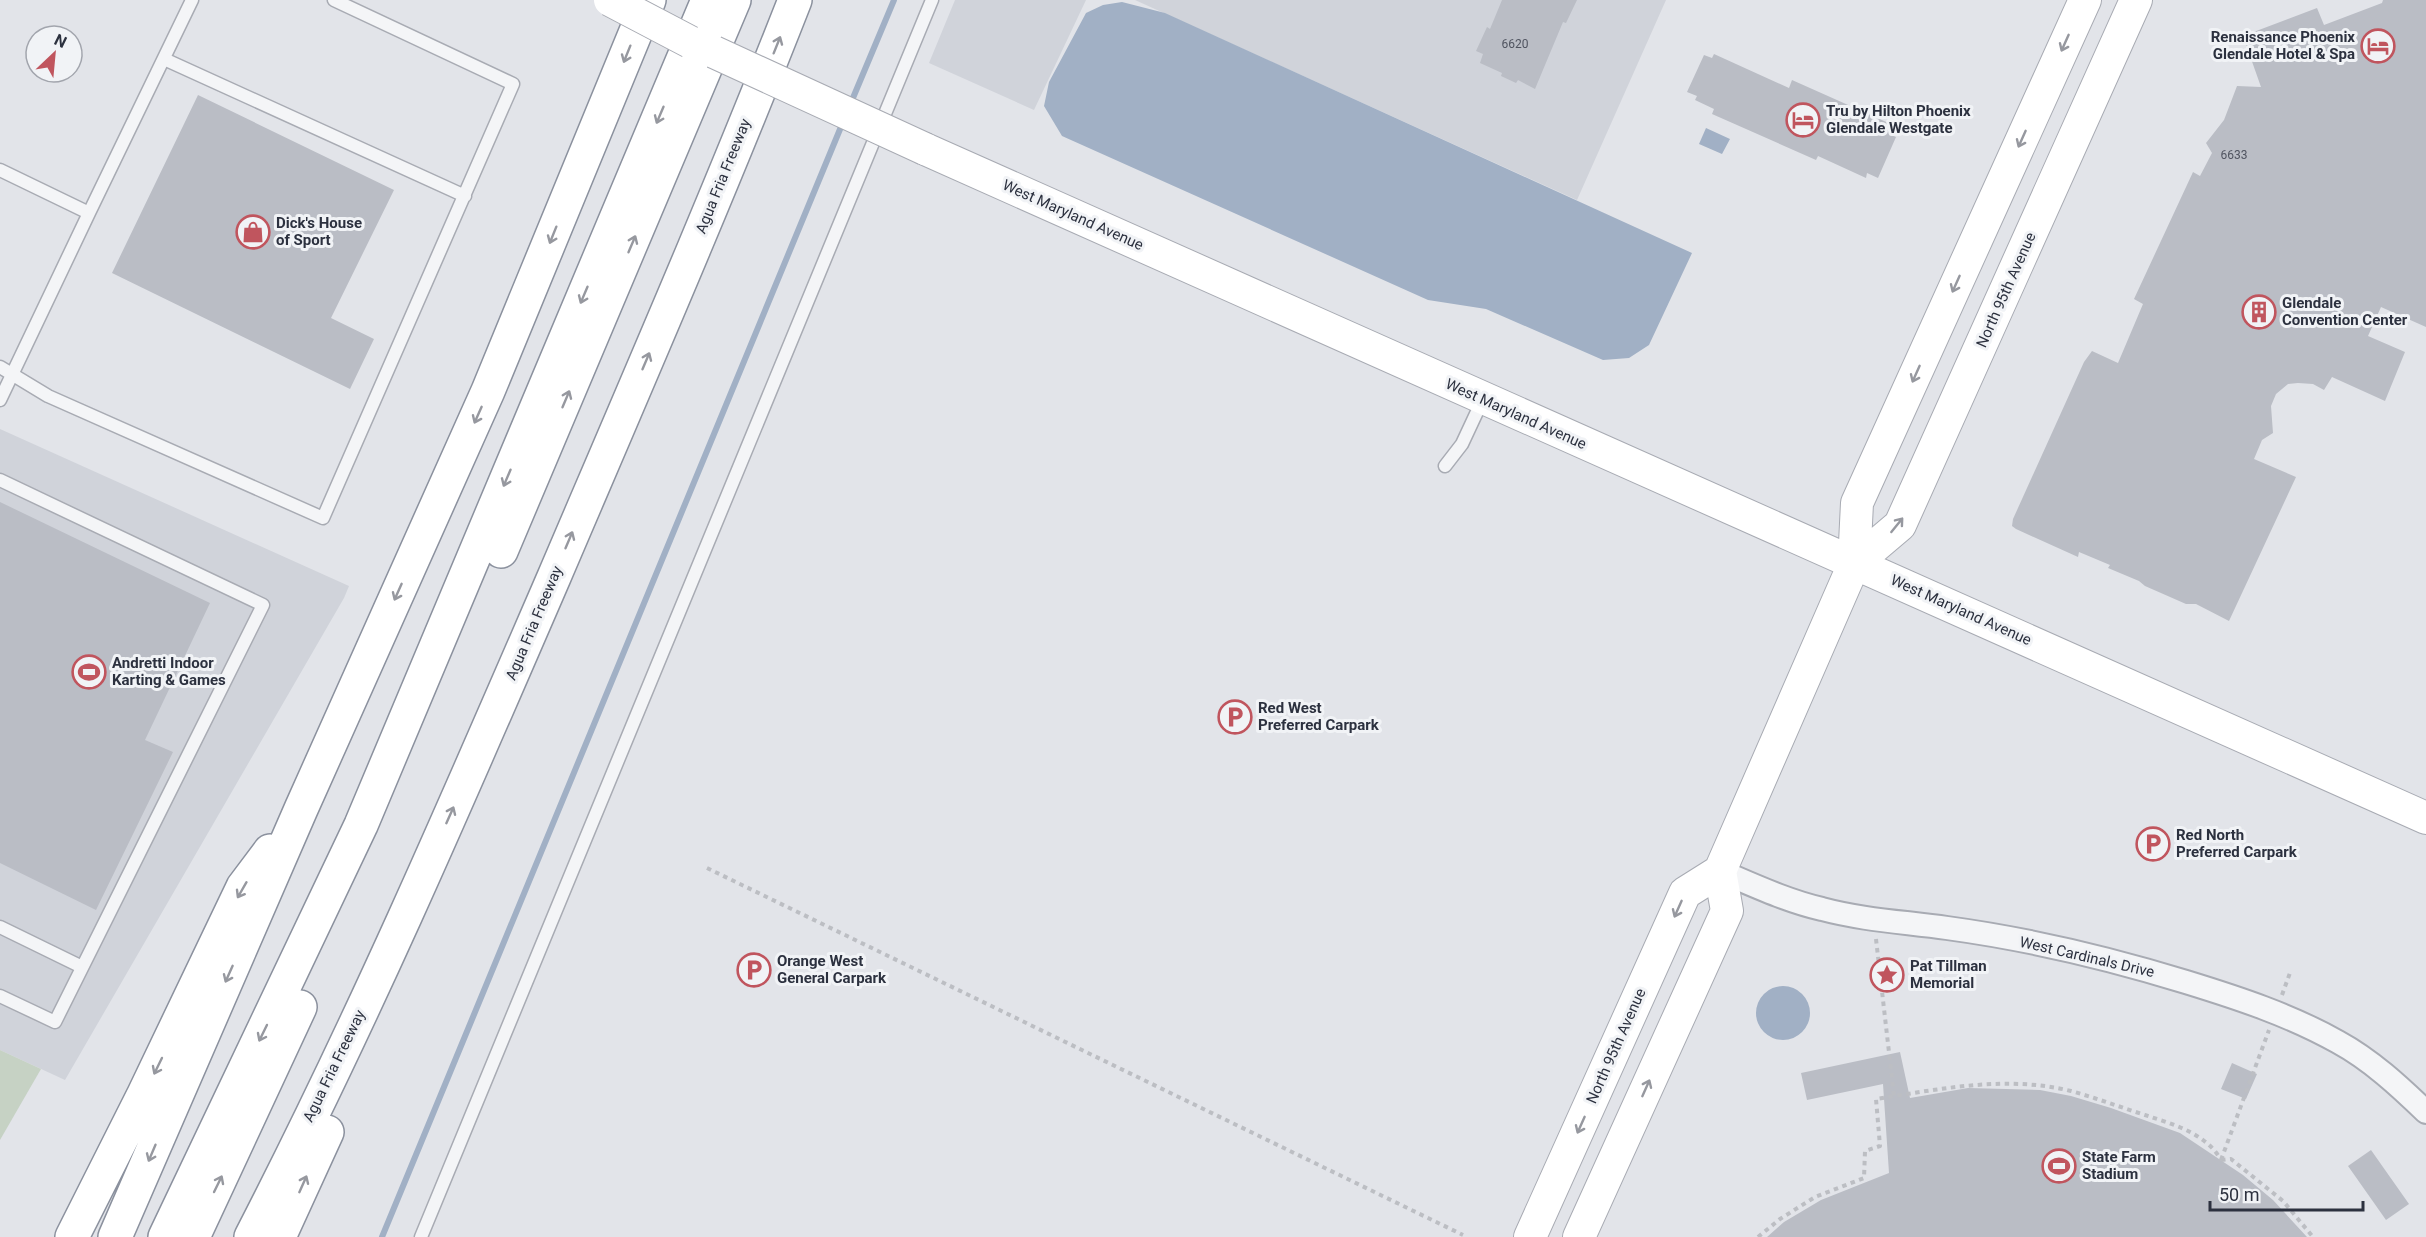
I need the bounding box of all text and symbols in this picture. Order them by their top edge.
north arrow [24,24,84,84]
place label: Renaissance Phoenix Glendale Hotel & Spa [2211,28,2355,63]
hotel icon: Renaissance Phoenix Glendale Hotel & Spa [2360,28,2396,64]
text: N [51,30,70,52]
one-way arrow [2059,34,2071,52]
one-way arrow [772,36,783,54]
house number: 6620 [1502,37,1529,51]
one-way arrow [621,44,632,63]
hotel icon: Tru by Hilton Phoenix Glendale Westgate [1785,102,1821,138]
place label: Tru by Hilton Phoenix Glendale Westgate [1826,102,1971,137]
one-way arrow [654,105,665,124]
street label: Agua Fria Freeway [692,116,754,236]
one-way arrow [2016,130,2027,148]
house number: 6633 [2221,148,2247,162]
street label: West Maryland Avenue [1000,176,1146,254]
shop icon: Dick's House of Sport [235,214,271,250]
place label: Dick's House of Sport [276,214,362,249]
one-way arrow [547,225,558,243]
street label: North 95th Avenue [1972,229,2040,350]
one-way arrow [627,235,639,253]
one-way arrow [1950,274,1962,292]
one-way arrow [578,285,589,304]
building icon: Glendale Convention Center [2241,294,2277,330]
place label: Glendale Convention Center [2282,294,2408,329]
one-way arrow [641,352,652,370]
one-way arrow [1909,364,1921,382]
street label: West Maryland Avenue [1443,375,1589,453]
one-way arrow [562,390,573,408]
one-way arrow [472,405,483,423]
one-way arrow [501,468,512,487]
one-way arrow [1891,517,1904,533]
one-way arrow [565,531,576,549]
street label: Agua Fria Freeway [502,563,566,683]
street label: West Maryland Avenue [1888,571,2034,649]
one-way arrow [392,583,403,601]
sports icon: Andretti Indoor Karting & Games [71,654,107,690]
place label: Andretti Indoor Karting & Games [112,654,226,689]
parking icon: Red West Preferred Carpark [1217,699,1253,735]
place label: Red West Preferred Carpark [1258,699,1380,734]
one-way arrow [445,806,456,824]
parking icon: Red North Preferred Carpark [2135,826,2171,862]
place label: Red North Preferred Carpark [2176,826,2298,861]
one-way arrow [236,881,248,898]
one-way arrow [1671,899,1683,917]
street label: West Cardinals Drive [2018,933,2156,981]
parking icon: Orange West General Carpark [736,952,772,988]
place label: Orange West General Carpark [777,952,887,987]
place icon: Pat Tillman Memorial [1869,957,1905,993]
place label: Pat Tillman Memorial [1910,957,1987,992]
one-way arrow [223,964,234,982]
street label: North 95th Avenue [1582,985,1650,1106]
street label: Agua Fria Freeway [299,1007,369,1125]
one-way arrow [257,1023,269,1041]
one-way arrow [152,1056,164,1074]
one-way arrow [1641,1080,1653,1098]
one-way arrow [1574,1115,1586,1133]
one-way arrow [146,1143,157,1161]
sports icon: State Farm Stadium [2041,1148,2077,1184]
place label: State Farm Stadium [2082,1148,2156,1183]
scale bar [2210,1174,2363,1212]
one-way arrow [298,1175,310,1193]
one-way arrow [213,1176,225,1194]
text: 50 m [2219,1184,2259,1205]

